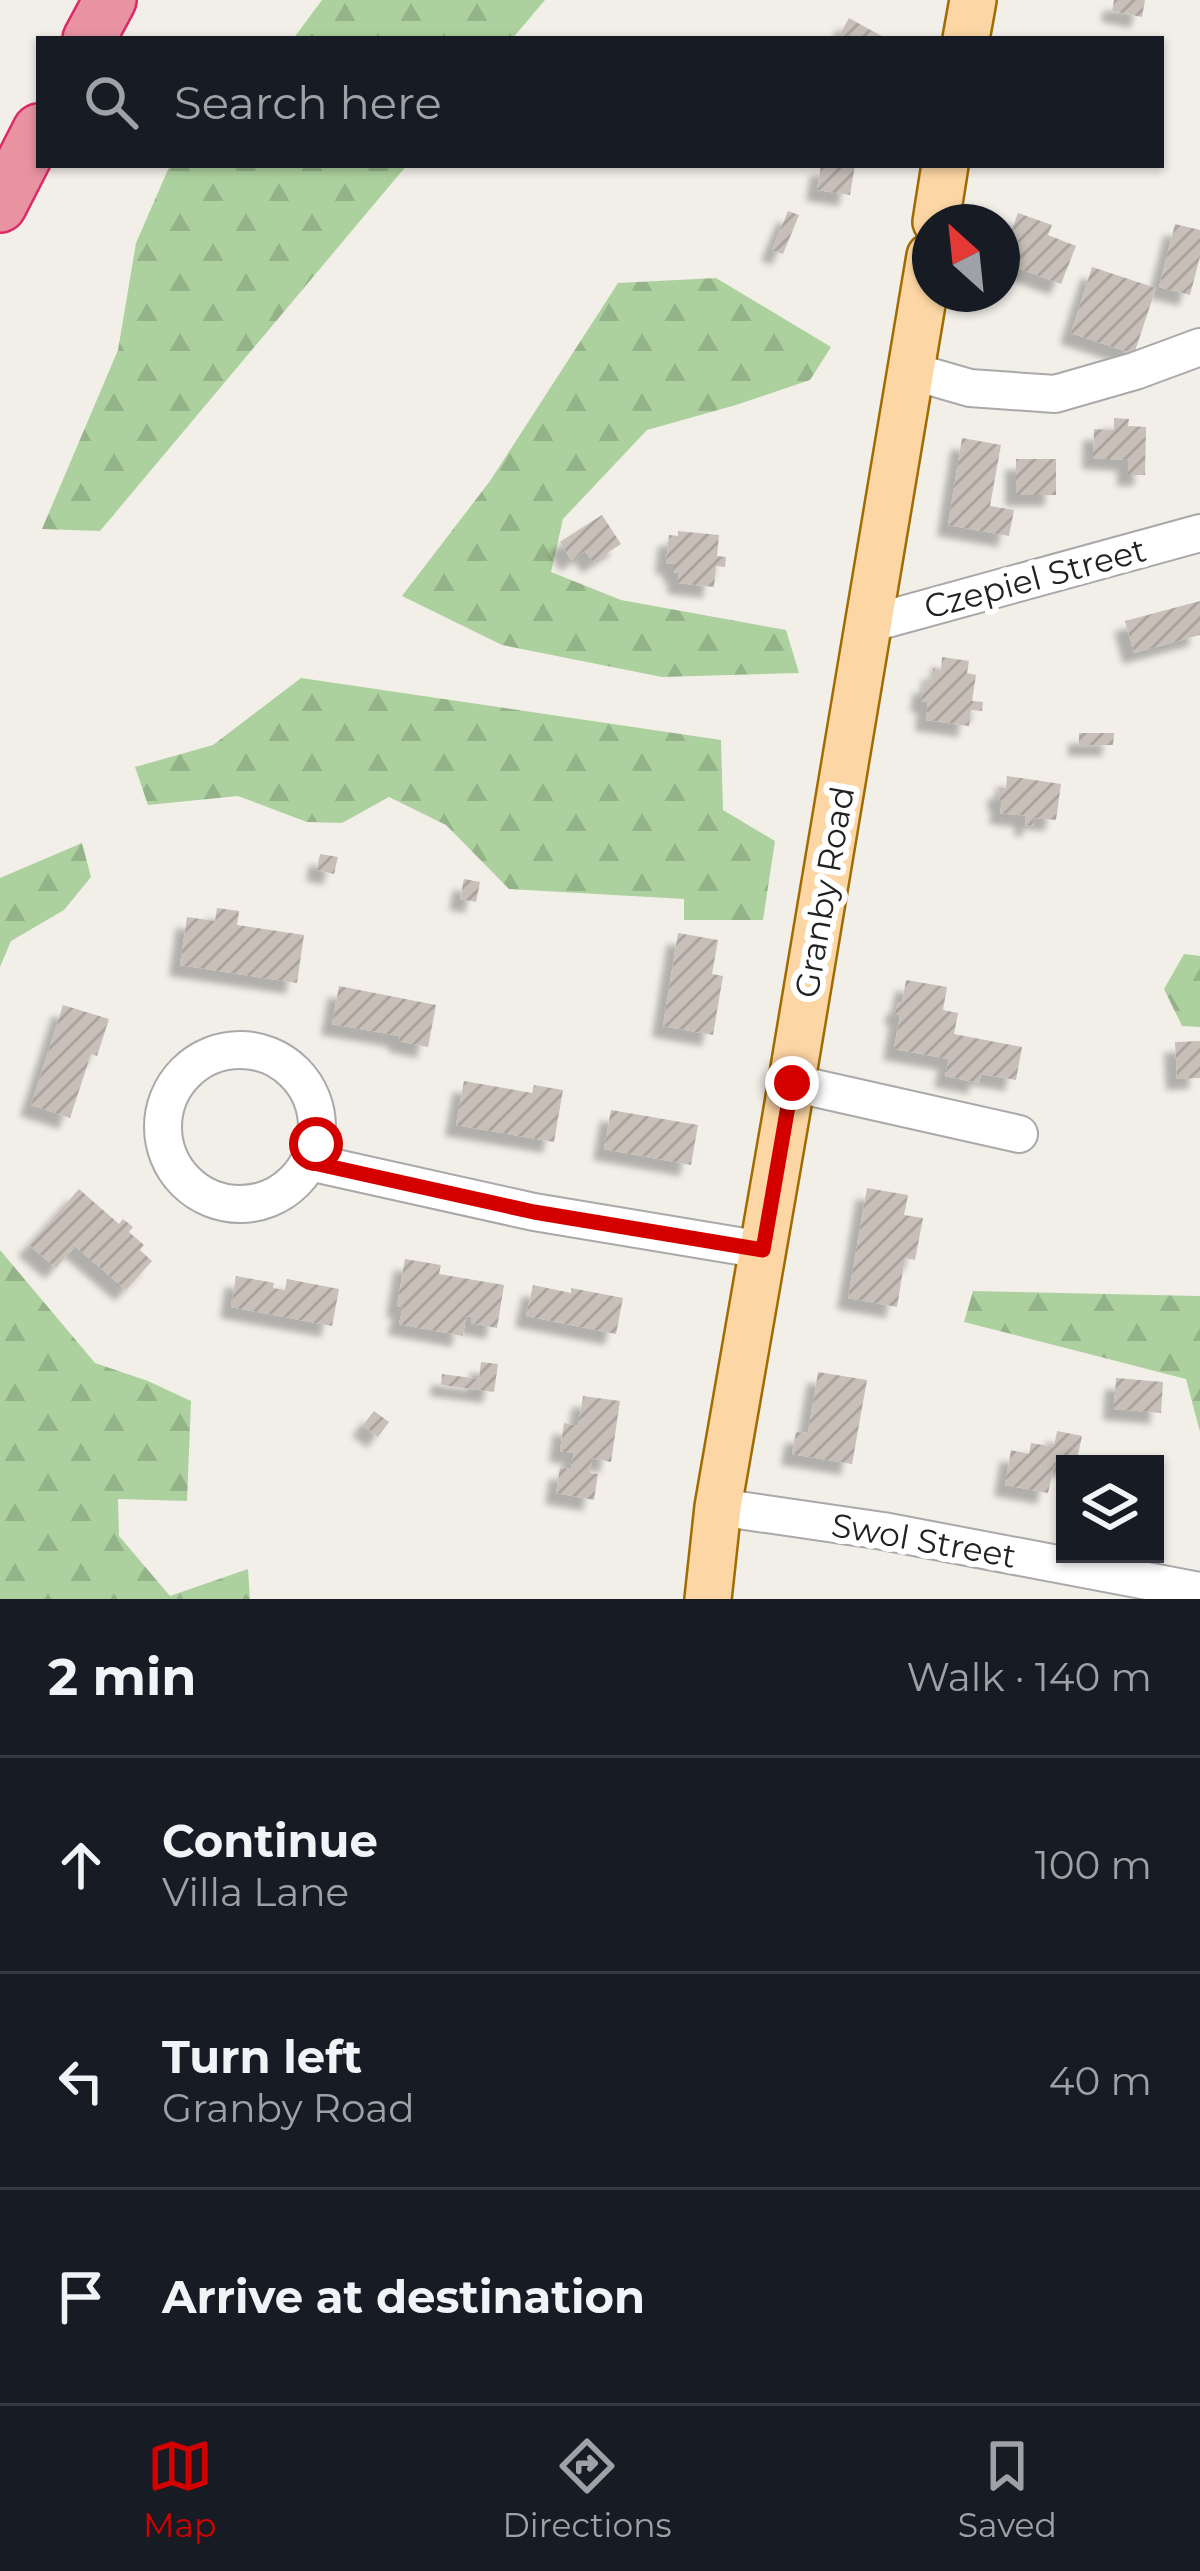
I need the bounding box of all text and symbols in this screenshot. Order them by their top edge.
search box [36,36,1164,168]
icon: search [78,69,144,135]
text: Search here [174,75,442,130]
north arrow [912,204,1020,312]
street label: Czepiel Street [920,529,1150,627]
street label: Granby Road [786,783,862,1001]
route end [765,1056,819,1110]
route start [289,1117,343,1171]
map controls [1056,1455,1164,1563]
button: layers [1056,1455,1164,1563]
street label: Swol Street [829,1504,1019,1576]
text: 2 min [48,1646,197,1708]
text: Walk · 140 m [906,1653,1152,1701]
text: Continue [162,1813,378,1868]
icon: ahead [48,1832,114,1898]
text: 100 m [1035,1841,1152,1889]
text: Villa Lane [162,1868,349,1916]
text: Turn left [162,2029,362,2084]
icon: left [48,2048,114,2114]
text: 40 m [1049,2057,1152,2105]
text: Granby Road [162,2084,415,2132]
icon: arrive [48,2264,114,2330]
text: Arrive at destination [162,2269,645,2324]
tab: Map [143,2433,216,2545]
tab: Directions [503,2433,672,2545]
tab: Saved [958,2433,1057,2545]

